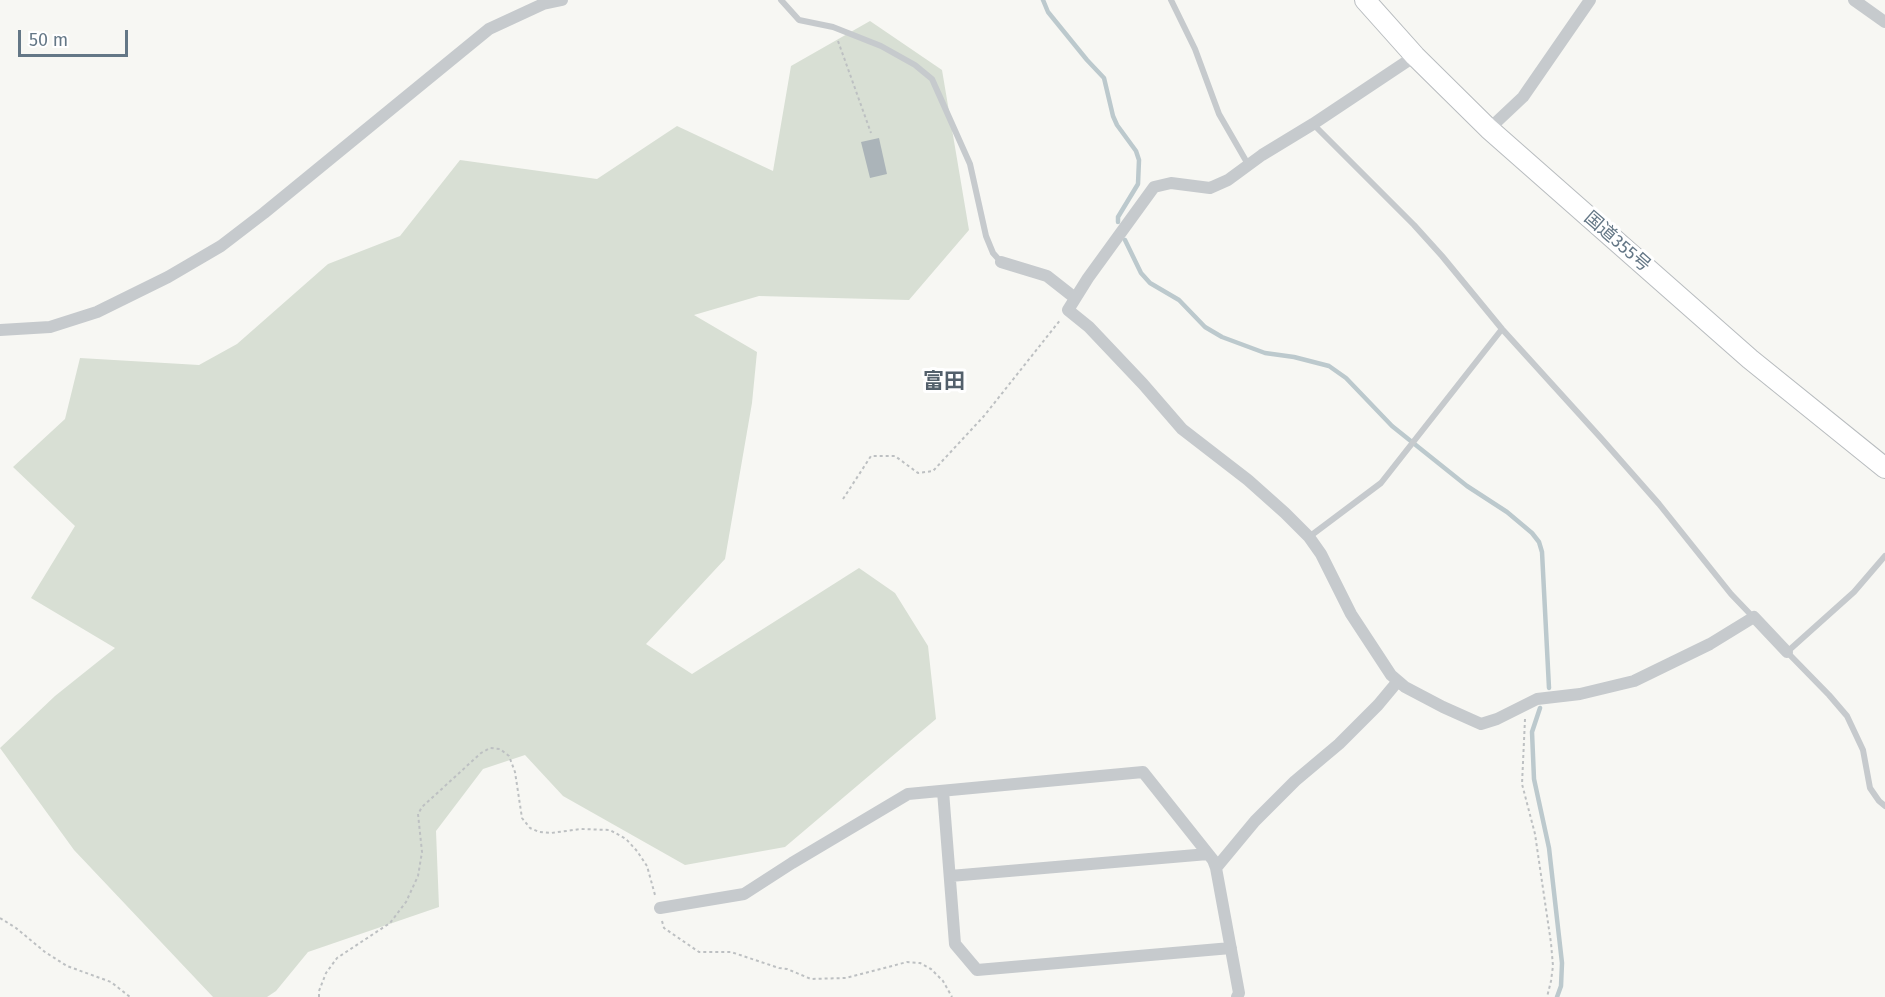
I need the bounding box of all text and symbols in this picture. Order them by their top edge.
scale bar [21,18,130,56]
text: 50 m [29,29,68,51]
street label: 国道355号 [1579,207,1655,277]
district label: 富田 [923,369,965,395]

